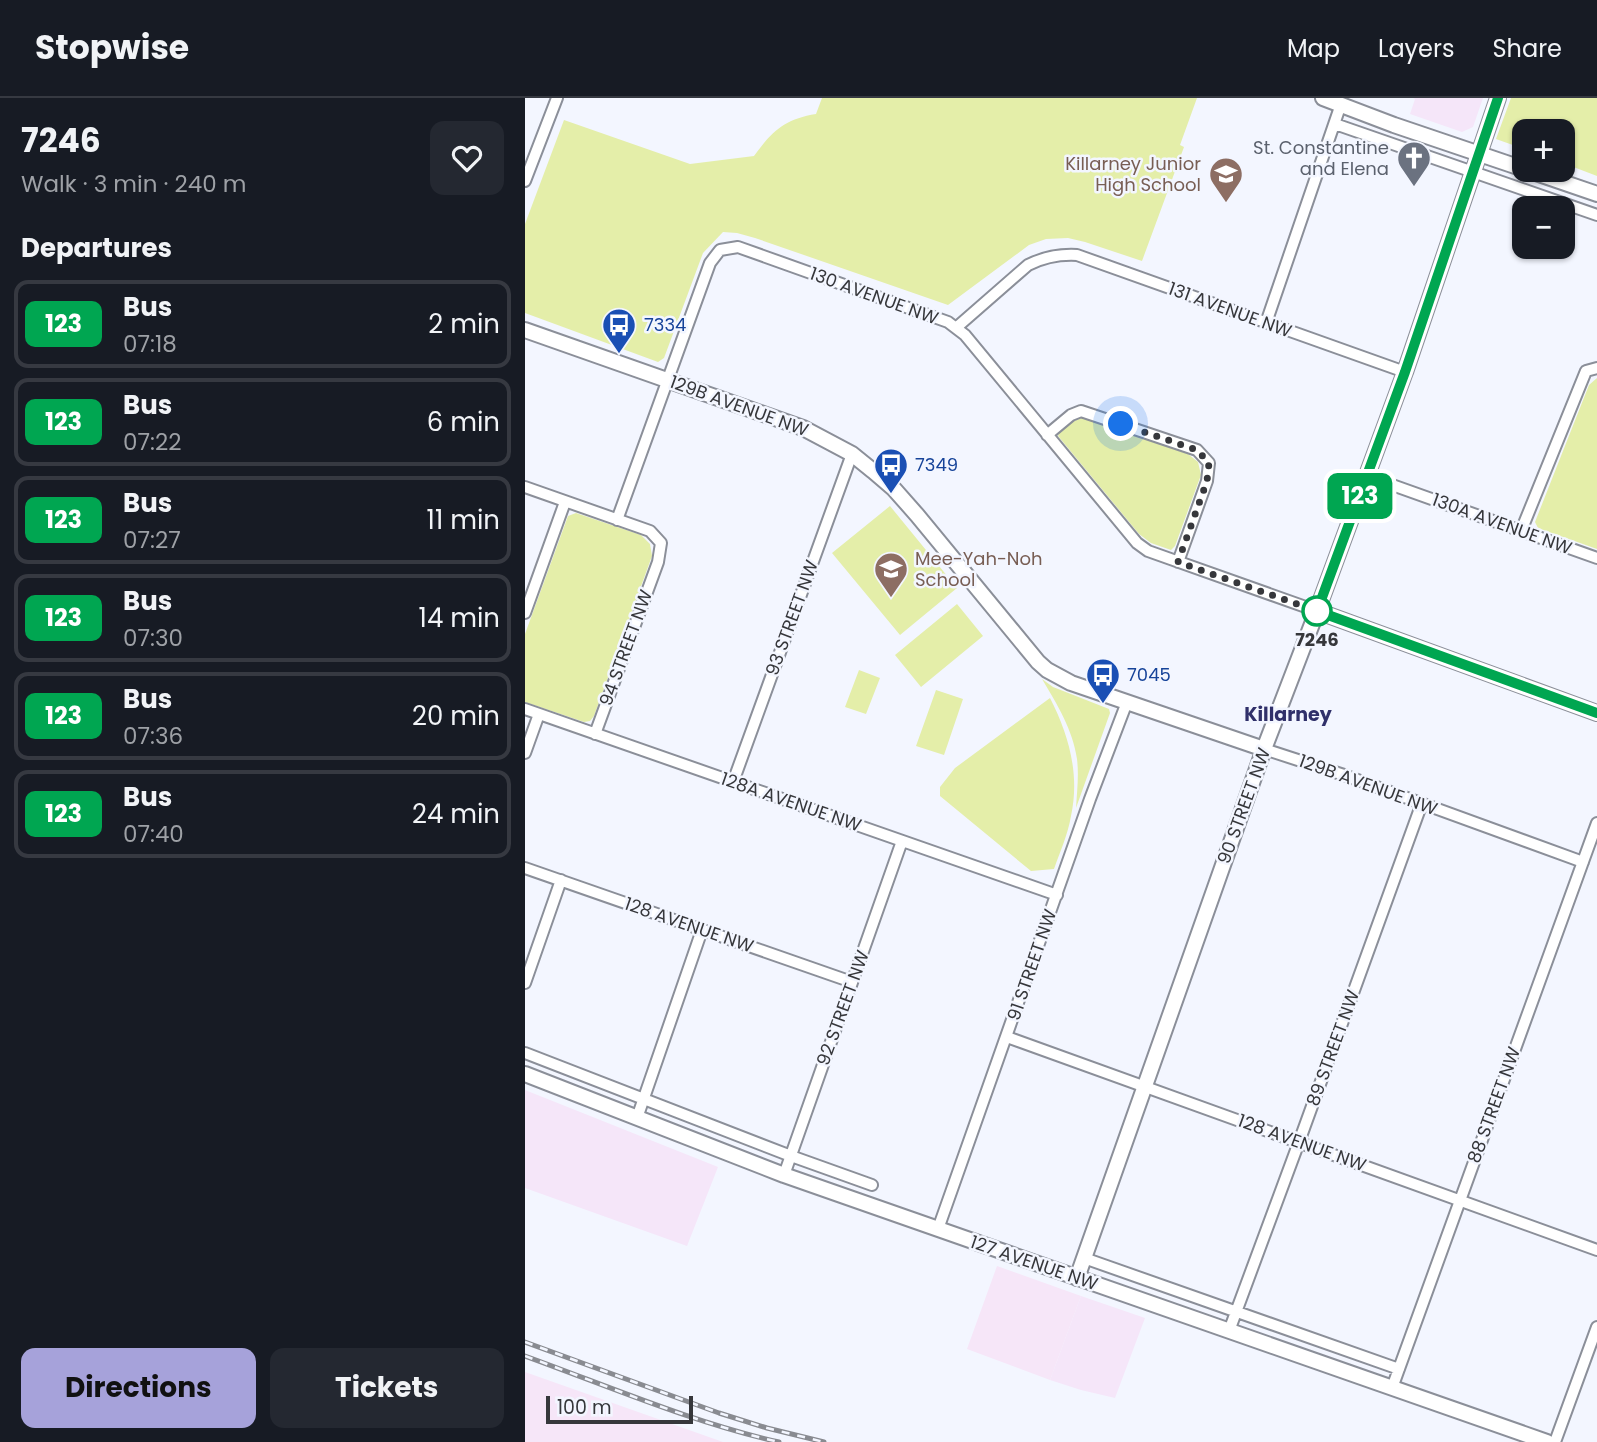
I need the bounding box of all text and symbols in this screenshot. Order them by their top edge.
text: Stopwise [35,24,189,71]
text: Map [1287,32,1340,65]
text: Layers [1378,32,1454,65]
text: Share [1492,32,1562,65]
text: 7246 [21,117,101,164]
map controls [1512,119,1575,259]
button: + [1512,119,1575,182]
button: heart [430,121,504,195]
place label: St. Constantine and Elena [1253,135,1389,181]
church icon: St. Constantine and Elena [1395,139,1433,188]
place label: Killarney Junior High School [1065,151,1201,197]
school or university icon: Killarney Junior High School [1207,155,1245,204]
text: Walk · 3 min · 240 m [21,168,247,200]
button: − [1512,196,1575,259]
text: Departures [21,230,172,266]
street label: 130 AVENUE NW [806,261,942,331]
street label: 131 AVENUE NW [1165,276,1296,344]
text: Bus [123,289,172,325]
text: 2 min [428,306,500,342]
bus stop icon: 7334 [600,306,638,355]
text: 123 [45,307,82,340]
place label: 7334 [644,312,686,337]
text: 07:18 [123,328,177,360]
street label: 129B AVENUE NW [666,369,812,442]
text: Bus [123,387,172,423]
text: 6 min [427,404,500,440]
text: 123 [45,405,82,438]
your location [1103,406,1138,441]
text: 07:22 [123,426,181,458]
bus stop icon: 7349 [872,446,910,495]
place label: 7349 [915,452,958,477]
line badge: 123 [1320,473,1400,519]
text: 123 [1341,479,1379,512]
text: Bus [123,485,172,521]
street label: 130A AVENUE NW [1429,487,1576,561]
text: 11 min [427,502,500,538]
text: 123 [45,503,82,536]
text: 07:27 [123,524,181,556]
place label: Mee-Yah-Noh School [915,546,1043,592]
school or university icon: Mee-Yah-Noh School [872,550,910,599]
street label: 93 STREET NW [759,556,824,679]
text: Bus [123,583,172,619]
street label: 94 STREET NW [593,586,658,709]
marker: 7246 [1302,596,1332,626]
text: 14 min [419,600,500,636]
text: 123 [45,601,82,634]
text: 07:30 [123,622,183,654]
place label: 7246 [1295,627,1339,652]
bus stop icon: 7045 [1084,656,1122,705]
place label: 7045 [1127,662,1171,687]
text: Bus [123,681,172,717]
text: 20 min [412,698,500,734]
text: 123 [45,699,82,732]
district label: Killarney [1244,701,1333,728]
text: 07:36 [123,720,183,752]
street label: 90 STREET NW [1211,744,1276,867]
street label: 129B AVENUE NW [1295,748,1441,821]
street label: 128A AVENUE NW [718,766,865,837]
text: Bus [123,779,172,815]
text: 24 min [412,796,500,832]
text: 123 [45,797,82,830]
text: 07:40 [123,818,184,850]
street label: 128 AVENUE NW [621,891,757,958]
street label: 91 STREET NW [1001,905,1062,1024]
street label: 92 STREET NW [810,946,875,1069]
street label: 89 STREET NW [1300,986,1365,1109]
street label: 88 STREET NW [1461,1043,1526,1166]
street label: 128 AVENUE NW [1235,1108,1370,1177]
street label: 127 AVENUE NW [967,1229,1102,1296]
button: Directions [21,1348,256,1428]
button: Tickets [270,1348,504,1428]
scale bar [546,1393,693,1425]
text: 100 m [557,1394,612,1421]

